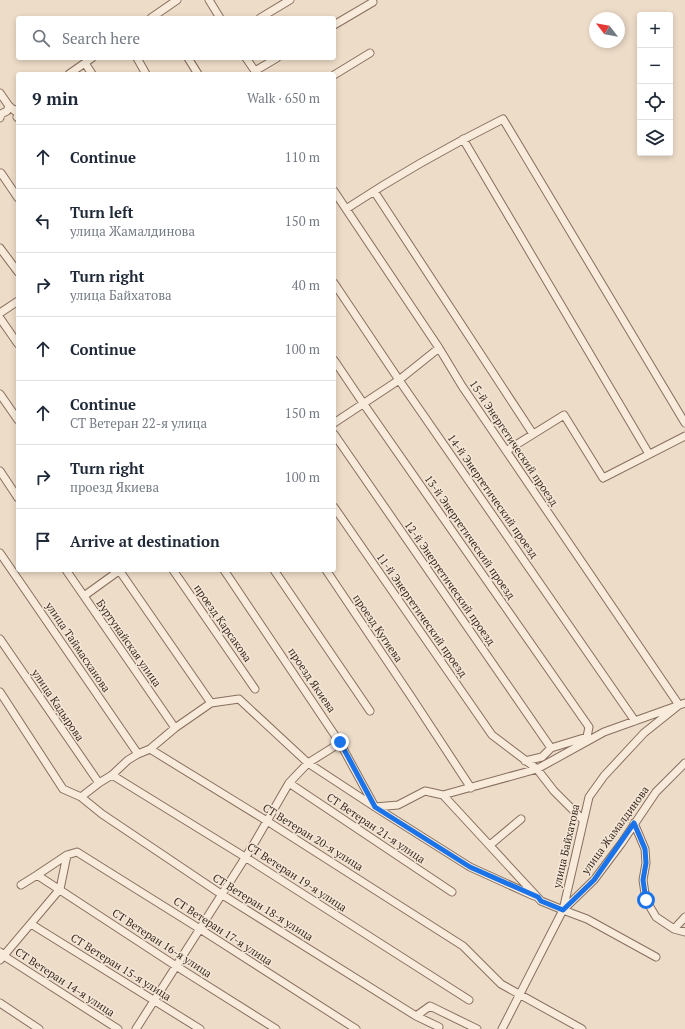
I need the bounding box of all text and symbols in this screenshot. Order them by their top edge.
north arrow [589,12,625,48]
map controls [637,12,673,156]
button: + [637,12,673,48]
search box [16,16,336,60]
icon: search [30,27,52,49]
text: Search here [62,28,140,48]
button: − [637,48,673,84]
button: locate [637,84,673,120]
text: 9 min [32,87,79,110]
text: Walk · 650 m [247,89,320,107]
button: layers [637,120,673,156]
icon: ahead [32,146,54,168]
text: Continue [70,147,136,167]
text: 110 m [285,148,320,166]
text: Turn left [70,202,134,222]
icon: left [32,210,54,232]
text: 150 m [285,212,320,230]
text: улица Жамалдинова [70,222,195,240]
text: Turn right [70,266,145,286]
icon: right [32,274,54,296]
text: 40 m [292,276,320,294]
text: улица Байхатова [70,286,172,304]
icon: ahead [32,338,54,360]
text: Continue [70,339,136,359]
text: 100 m [285,340,320,358]
street label: 15-й Энергетический проезд [467,377,561,509]
text: Continue [70,394,136,414]
icon: ahead [32,402,54,424]
text: 150 m [285,404,320,422]
text: СТ Ветеран 22-я улица [70,414,207,432]
street label: 14-й Энергетический проезд [445,431,541,561]
text: Turn right [70,458,145,478]
icon: right [32,466,54,488]
text: 100 m [285,468,320,486]
street label: 13-й Энергетический проезд [422,472,518,602]
text: проезд Якиева [70,478,159,496]
street label: 12-й Энергетический проезд [402,518,498,648]
icon: arrive [32,530,54,552]
text: Arrive at destination [70,531,220,551]
street label: 11-й Энергетический проезд [374,550,470,680]
street label: проезд Карсакова [191,581,255,665]
street label: проезд Кугиева [350,591,406,665]
street label: Буртунайская улица [94,597,165,690]
street label: улица Таймасханова [42,598,114,695]
street label: проезд Якиева [285,645,339,716]
street label: улица Кадырова [28,666,87,744]
route end [331,733,349,751]
street label: улица Жамалдинова [578,783,652,878]
street label: СТ Ветеран 21-я улица [324,790,428,866]
street label: СТ Ветеран 20-я улица [260,800,366,874]
street label: улица Байхатова [549,802,583,890]
street label: СТ Ветеран 19-я улица [245,840,350,915]
street label: СТ Ветеран 18-я улица [210,870,316,944]
route start [637,891,655,909]
street label: СТ Ветеран 17-я улица [171,894,276,969]
street label: СТ Ветеран 16-я улица [110,906,215,981]
street label: СТ Ветеран 15-я улица [68,930,174,1004]
street label: СТ Ветеран 14-я улица [13,945,118,1020]

